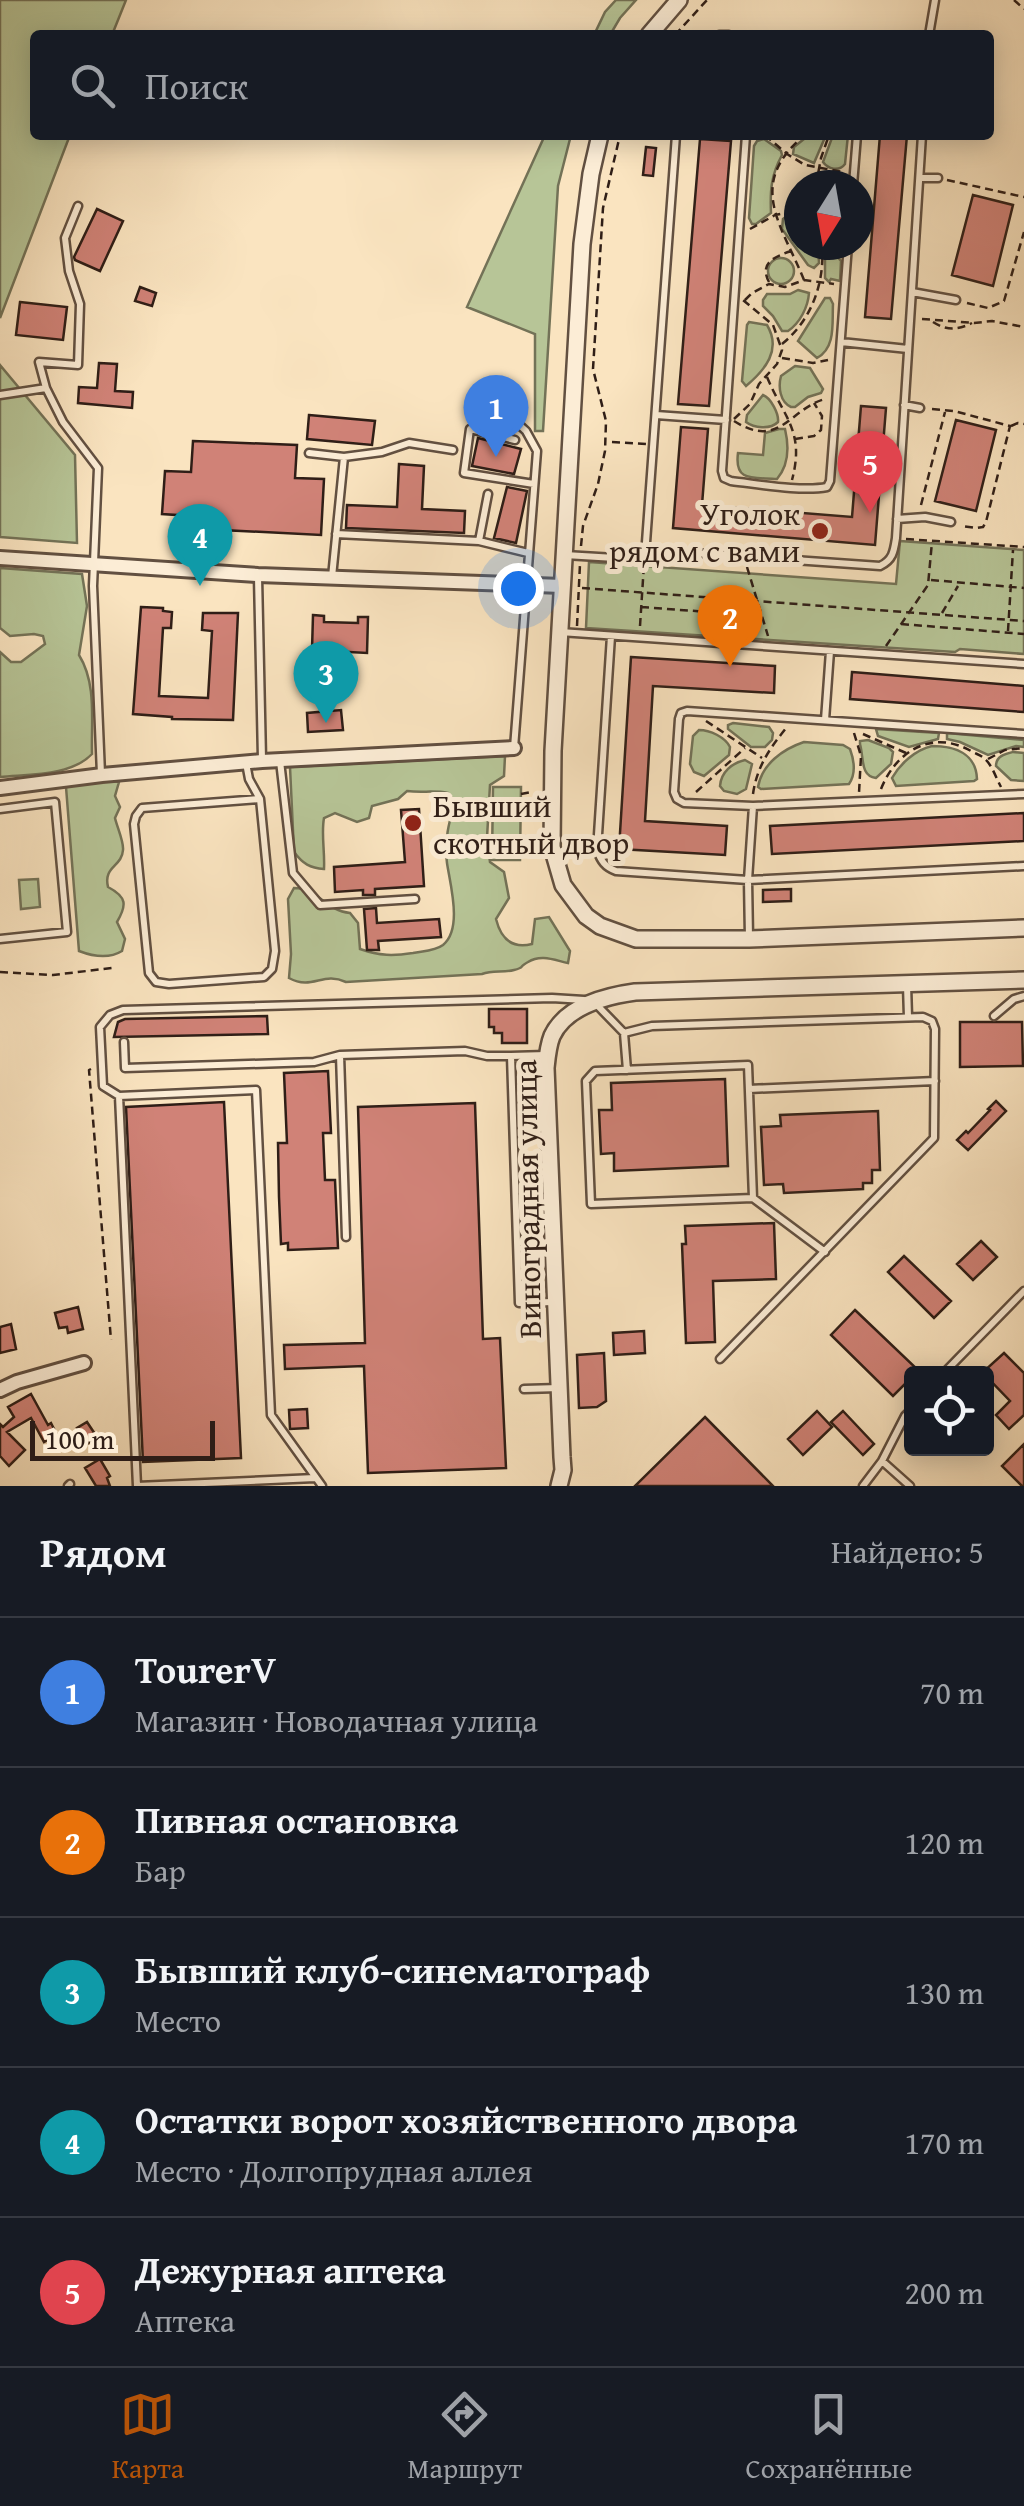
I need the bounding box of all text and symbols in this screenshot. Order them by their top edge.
search box [30,30,994,140]
text: Поиск [145,57,248,113]
icon: search [65,58,120,113]
north arrow [784,170,874,260]
pin: 1 [464,374,528,457]
pin: 5 [838,430,902,513]
place label: Уголок рядом с вами [609,490,800,574]
pin: 4 [168,504,232,586]
marker: Уголок рядом с вами [809,520,831,542]
your location [493,563,544,614]
pin: 2 [698,584,762,667]
pin: 3 [294,640,358,723]
place label: Бывший скотный двор [433,782,629,866]
marker: Бывший скотный двор [402,812,424,834]
street label: Виноградная улица [501,1058,553,1339]
map controls [904,1366,994,1456]
button: locate [904,1366,994,1456]
scale bar [30,1416,215,1460]
text: 100 m [45,1418,114,1459]
text: Рядом [40,1521,167,1582]
text: Найдено: 5 [831,1528,984,1575]
text: TourerV [135,1641,276,1697]
text: 1 [64,1669,81,1716]
text: 70 m [920,1669,984,1716]
text: Магазин · Новодачная улица [135,1697,538,1744]
text: Пивная остановка [135,1791,458,1847]
text: 2 [64,1819,81,1866]
text: 120 m [905,1819,984,1866]
text: Бар [135,1847,186,1894]
text: Бывший клуб-синематограф [135,1941,650,1997]
text: 3 [64,1969,81,2016]
text: 130 m [905,1969,984,2016]
text: Место [135,1997,221,2044]
text: Остатки ворот хозяйственного двора [135,2091,797,2147]
text: 4 [64,2119,81,2166]
text: 170 m [905,2119,984,2166]
text: Место · Долгопрудная аллея [135,2147,532,2194]
text: Дежурная аптека [135,2241,446,2297]
text: 5 [64,2269,81,2316]
text: 200 m [905,2269,984,2316]
text: Аптека [135,2297,235,2344]
tab: Карта [112,2387,184,2488]
tab: Маршрут [408,2387,522,2488]
tab: Сохранённые [745,2387,912,2488]

